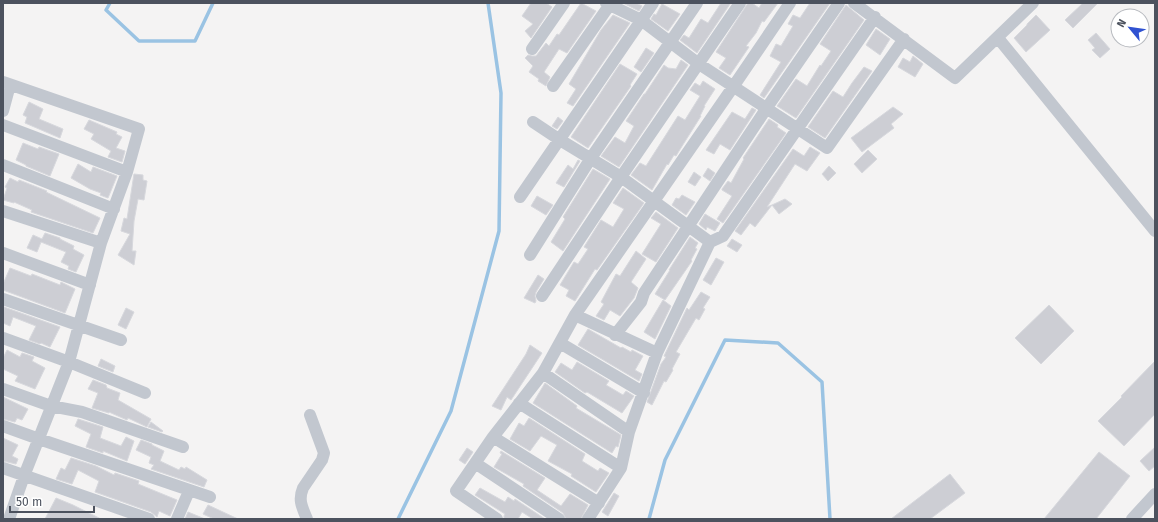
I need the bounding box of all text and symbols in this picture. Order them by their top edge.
north arrow [1110,8,1150,48]
text: N [1114,17,1129,30]
scale bar [10,488,94,514]
text: 50 m [16,495,42,509]

